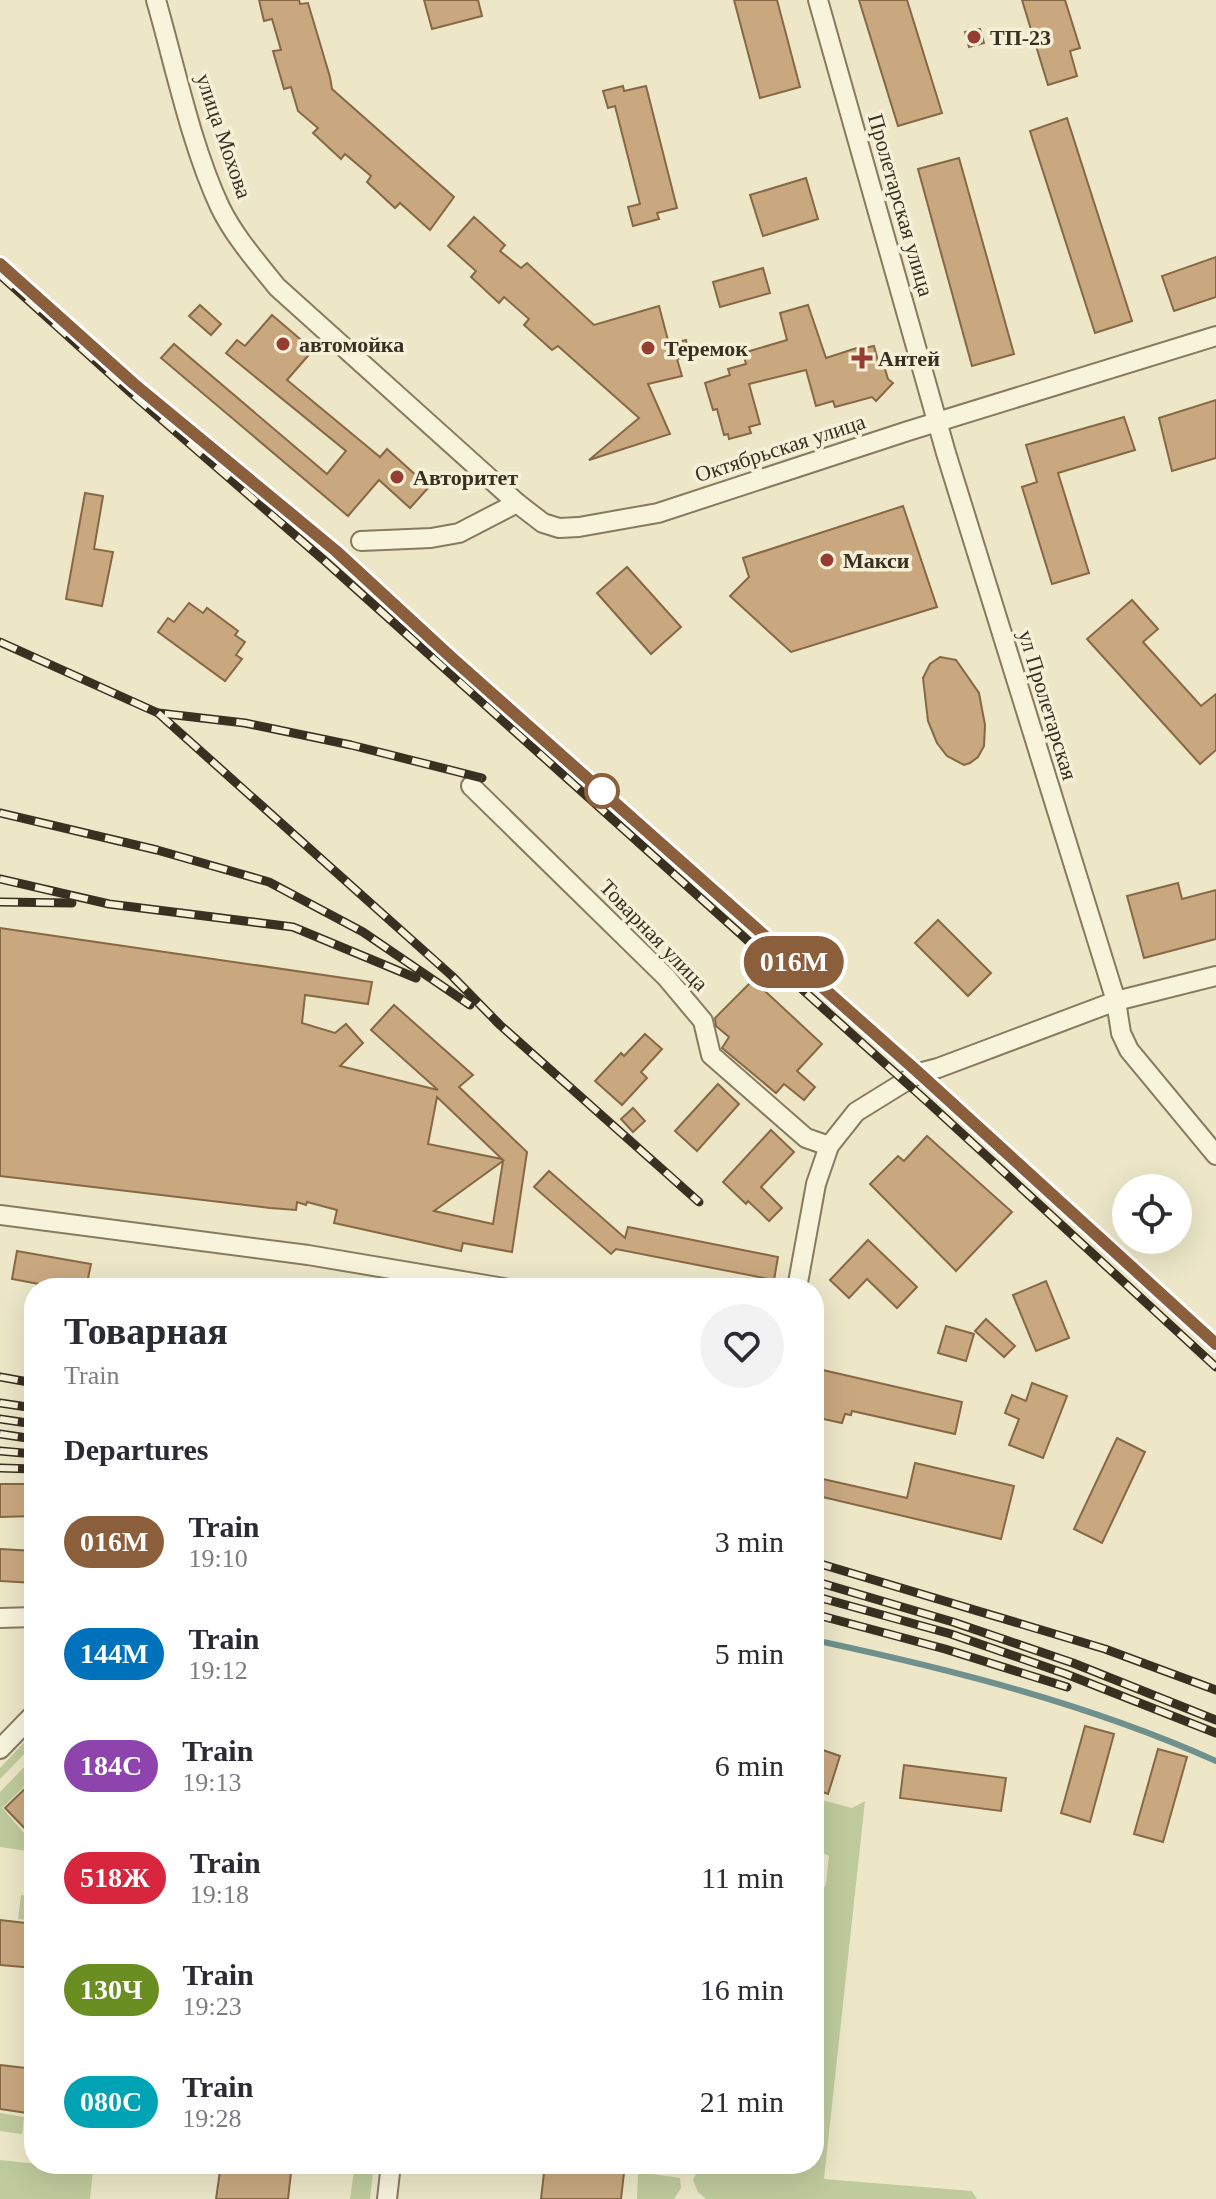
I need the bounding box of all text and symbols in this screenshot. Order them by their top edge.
place label: ТП-23 [990,25,1051,50]
marker: ТП-23 [965,28,983,46]
street label: улица Мохова [191,70,257,202]
street label: Пролетарская улица [863,111,939,299]
place label: автомойка [299,332,404,357]
marker: автомойка [274,335,292,353]
place label: Теремок [664,336,748,361]
marker: Теремок [639,339,657,357]
place label: Антей [878,346,940,371]
marker: Антей [853,349,871,367]
street label: Октябрьская улица [692,409,869,487]
place label: Авторитет [413,465,518,490]
marker: Авторитет [388,468,406,486]
place label: Макси [843,548,910,573]
marker: Макси [818,551,836,569]
street label: ул Пролетарская [1013,627,1083,783]
unlabelled marker [585,774,619,808]
street label: Товарная улица [595,874,714,996]
line badge: 016М [738,936,850,988]
text: 016М [760,946,828,977]
map controls [1112,1174,1192,1254]
button: locate [1112,1174,1192,1254]
button: heart [700,1304,784,1388]
text: Товарная [64,1310,228,1352]
text: Train [64,1361,119,1390]
text: Departures [64,1433,208,1466]
text: Train [188,1510,260,1543]
text: 3 min [715,1525,784,1558]
text: 016М [80,1526,148,1557]
text: 19:10 [188,1544,248,1573]
text: Train [188,1622,260,1655]
text: 5 min [715,1637,784,1670]
text: 144М [80,1638,148,1669]
text: 19:12 [188,1656,248,1685]
text: Train [182,1734,253,1767]
text: 6 min [715,1749,784,1782]
text: 184С [80,1750,142,1781]
text: 19:13 [182,1768,241,1797]
text: Train [190,1846,261,1879]
text: 11 min [701,1861,784,1894]
text: 518Ж [80,1862,150,1893]
text: 19:18 [190,1880,249,1909]
text: Train [183,1958,254,1991]
text: 16 min [700,1973,784,2006]
text: 130Ч [80,1974,143,2005]
text: 19:23 [183,1992,242,2021]
text: Train [182,2070,253,2103]
text: 21 min [700,2085,784,2118]
text: 080С [80,2086,142,2117]
text: 19:28 [182,2104,241,2133]

